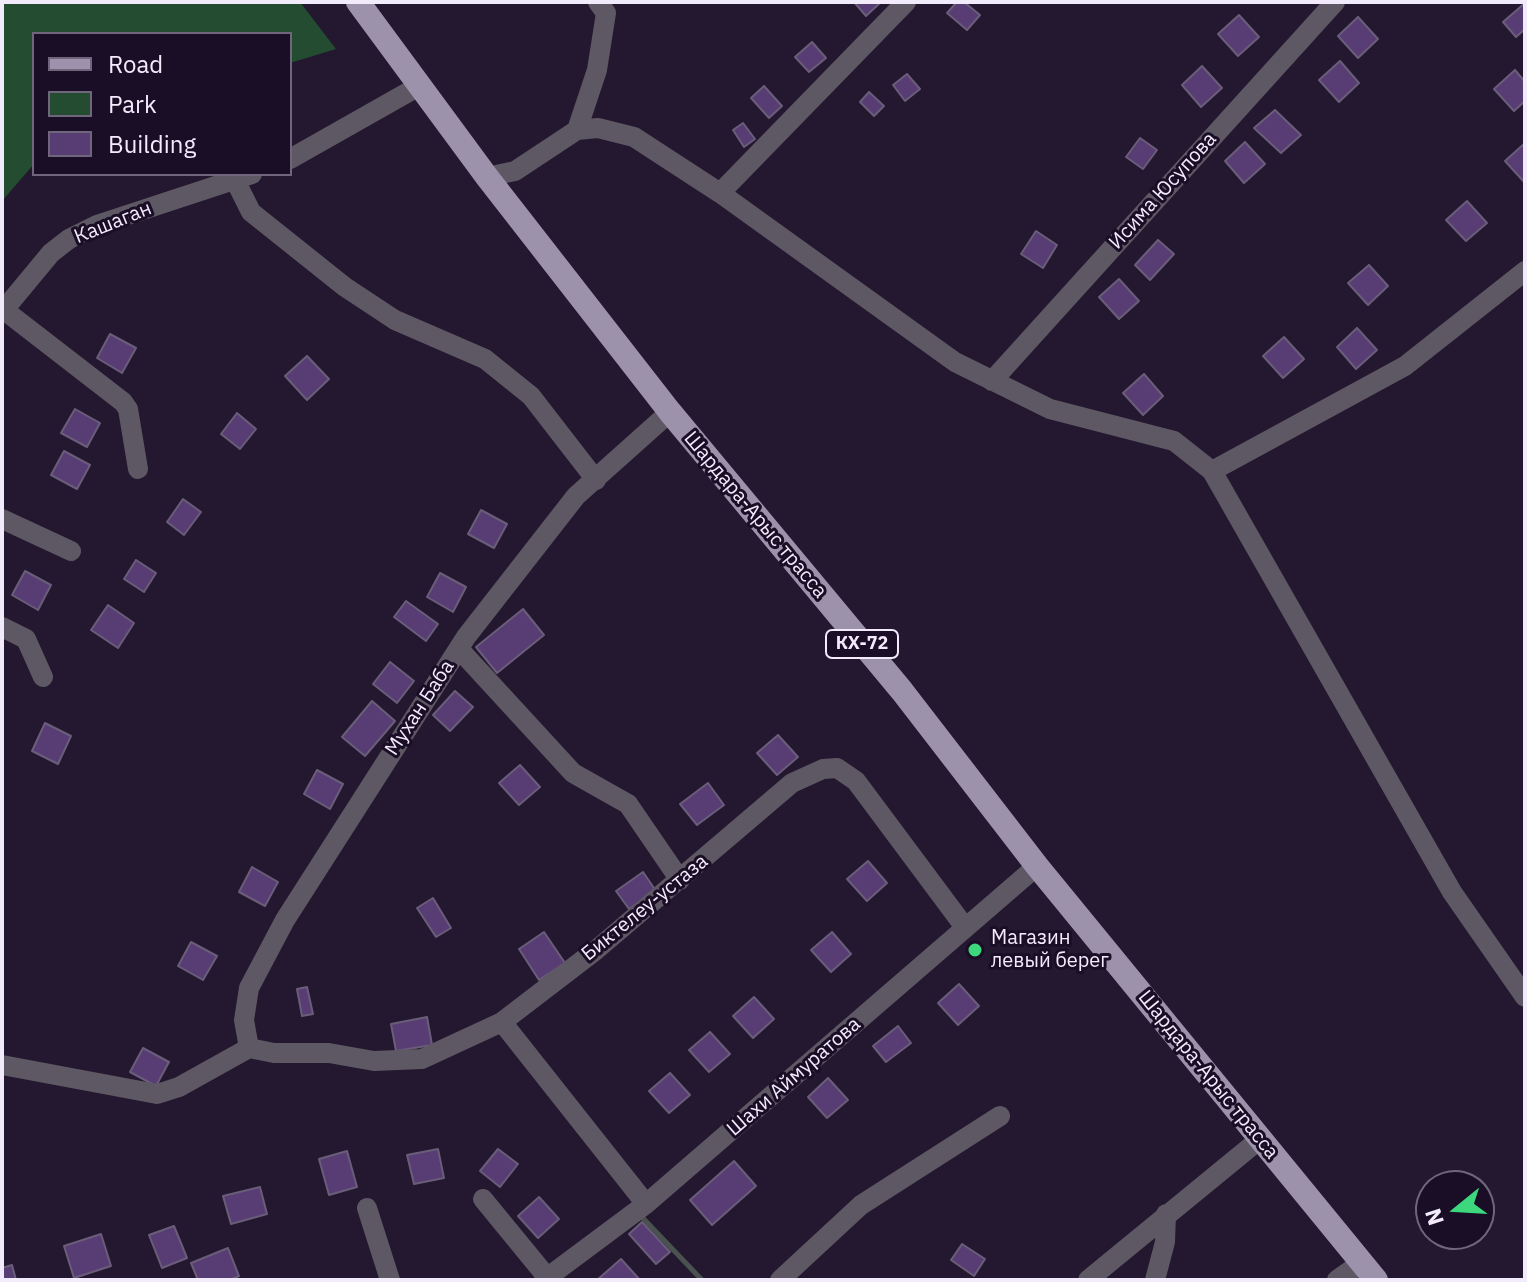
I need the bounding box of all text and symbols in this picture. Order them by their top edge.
legend [32,32,292,176]
text: Road [108,48,163,80]
text: Park [108,88,157,120]
text: Building [108,128,196,160]
street label: Исима Юсупова [1104,128,1222,254]
street label: Кашаган [71,197,155,249]
street label: Шардара-Арыс трасса [678,427,832,603]
road number: КХ-72 [826,630,898,658]
street label: Мухан Баба [380,656,460,760]
street label: Биктелеу-устаза [577,850,713,966]
place label: Магазин левый берег [991,926,1109,973]
marker: Магазин левый берег [966,941,984,959]
street label: Шардара-Арыс трасса [1133,986,1283,1164]
street label: Шахи Аймуратова [722,1012,866,1142]
north arrow [1415,1170,1495,1250]
text: N [1417,1205,1450,1229]

